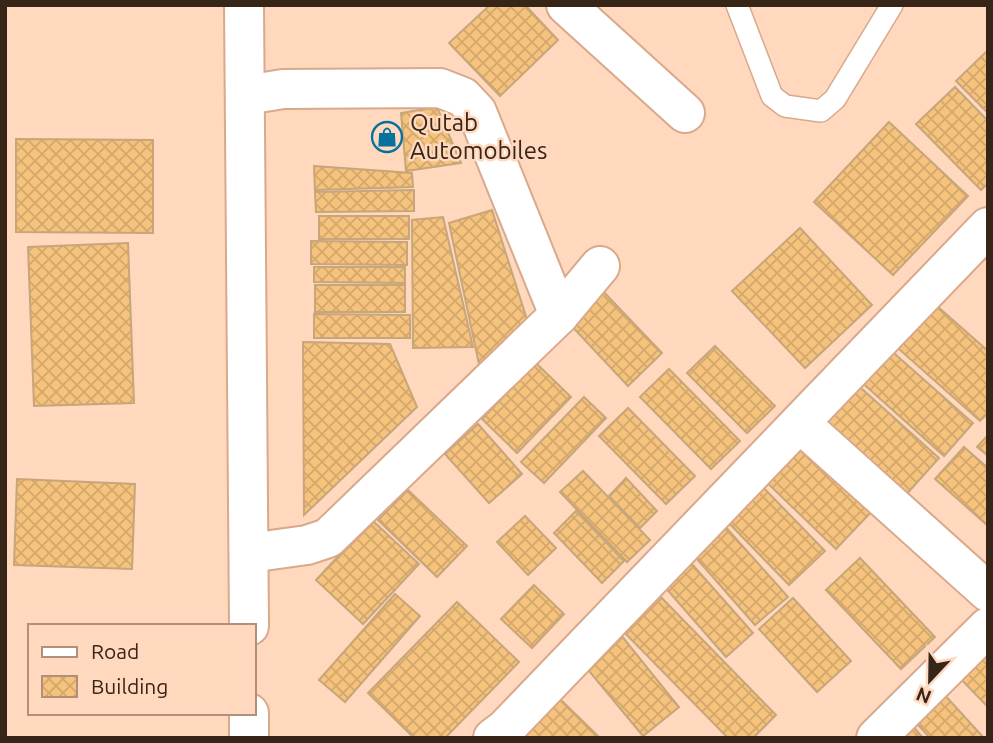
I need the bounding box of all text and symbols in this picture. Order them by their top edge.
place label: Qutab Automobiles [410,109,547,164]
shop icon: Qutab Automobiles [370,120,404,154]
legend [28,624,256,715]
text: Road [91,639,139,663]
north arrow [895,645,965,715]
text: Building [91,674,168,698]
text: N [913,683,934,709]

